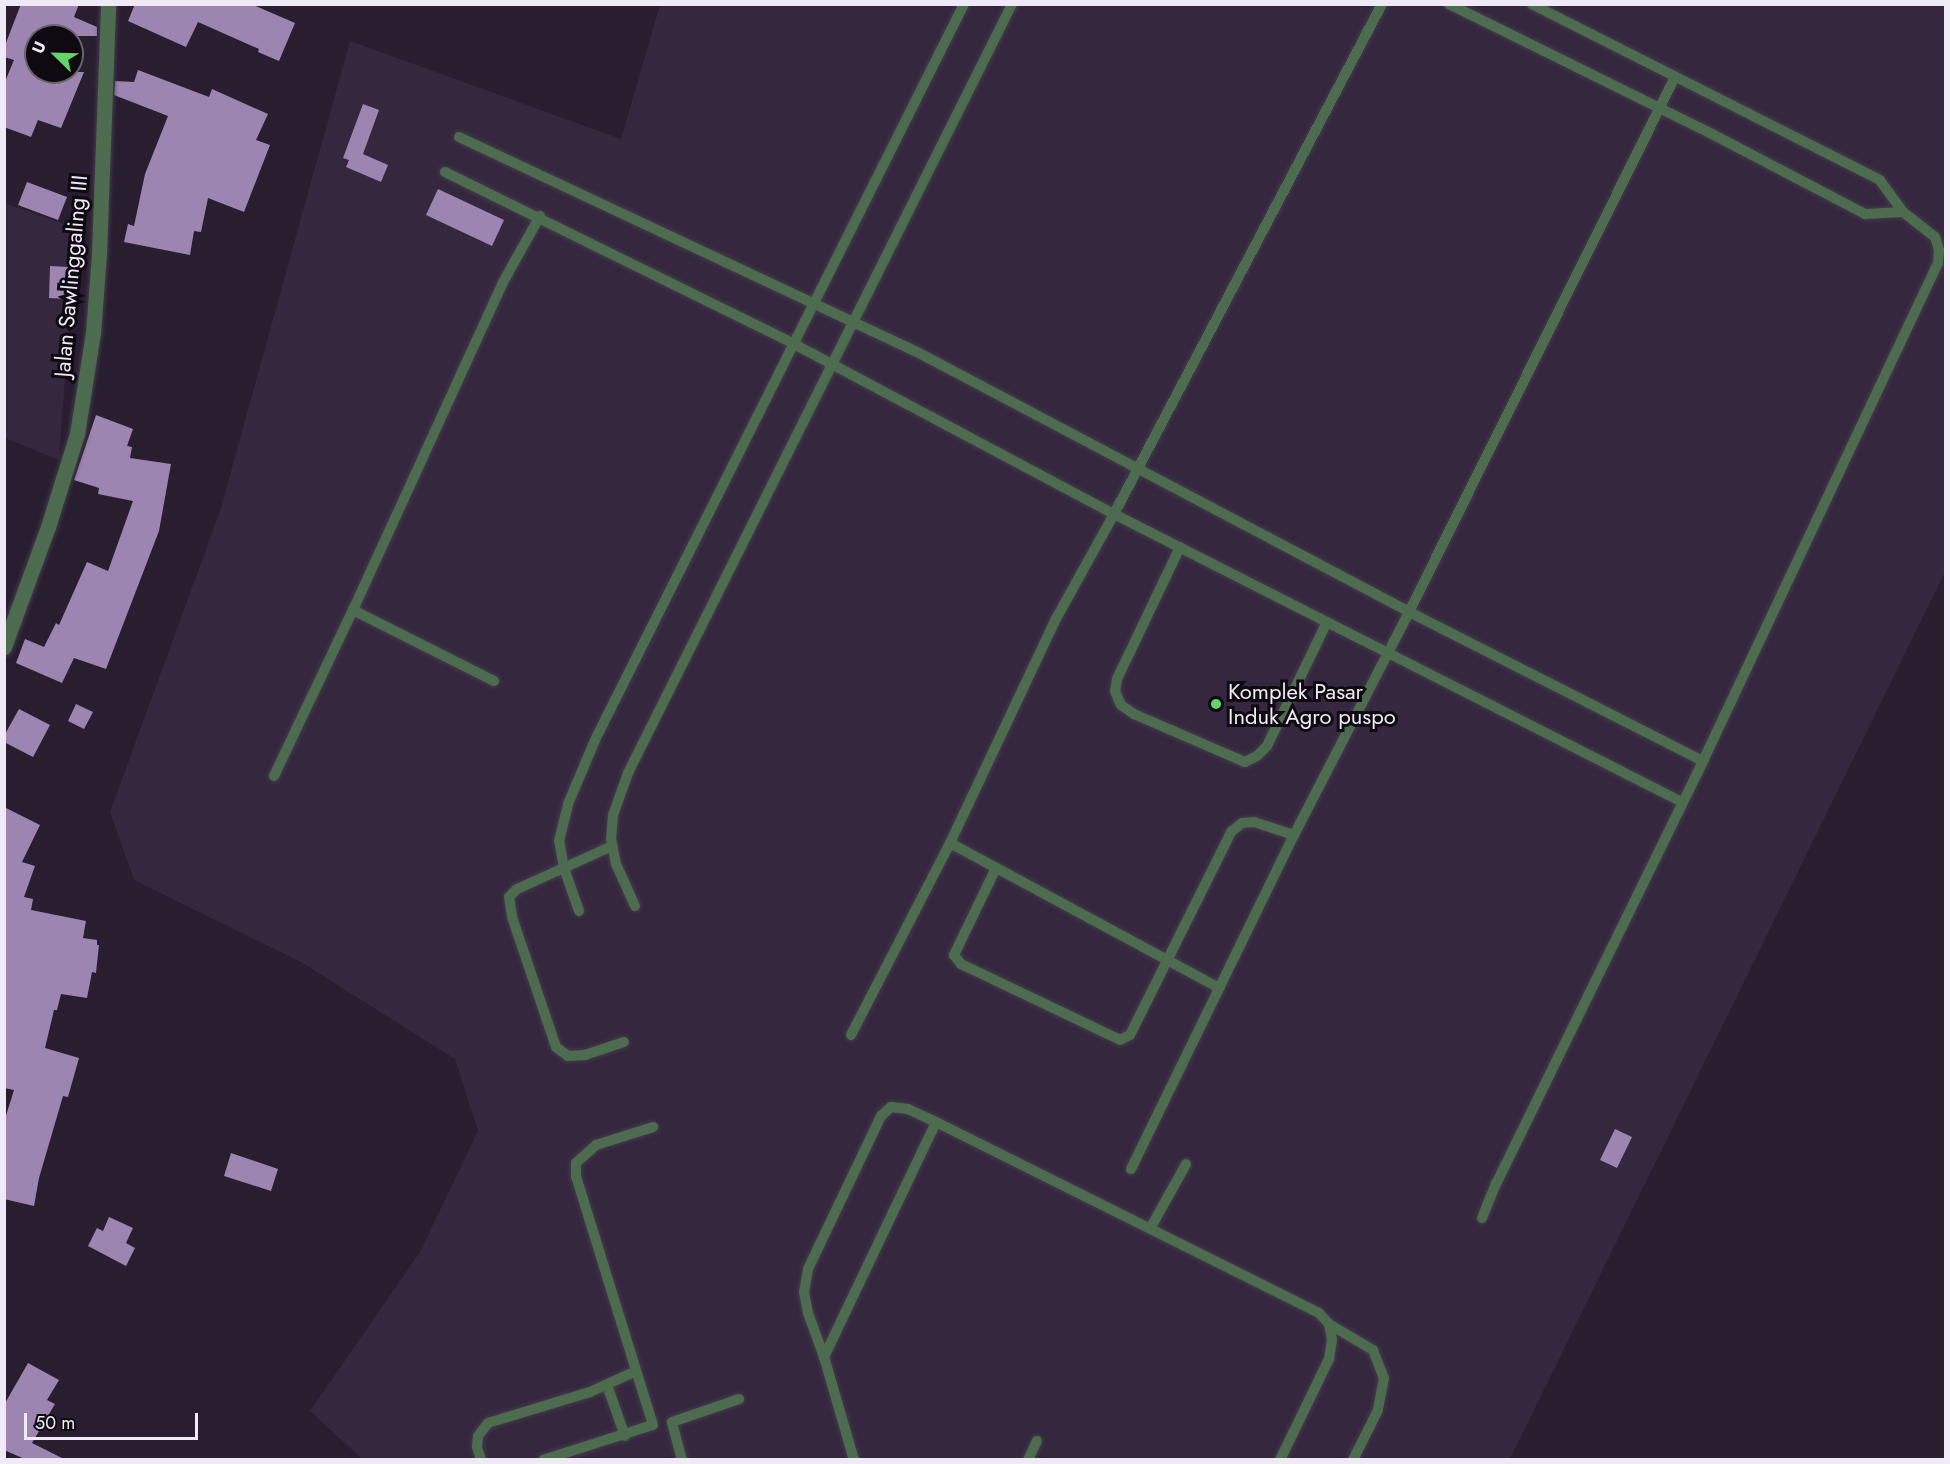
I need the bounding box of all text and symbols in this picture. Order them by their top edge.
north arrow [24,24,84,84]
text: U [26,38,52,57]
street label: Jalan Sawlinggaling III [49,174,93,378]
place label: Komplek Pasar Induk Agro puspo [1228,678,1396,730]
marker: Komplek Pasar Induk Agro puspo [1209,697,1223,711]
scale bar [27,1401,201,1439]
text: 50 m [35,1410,75,1436]

